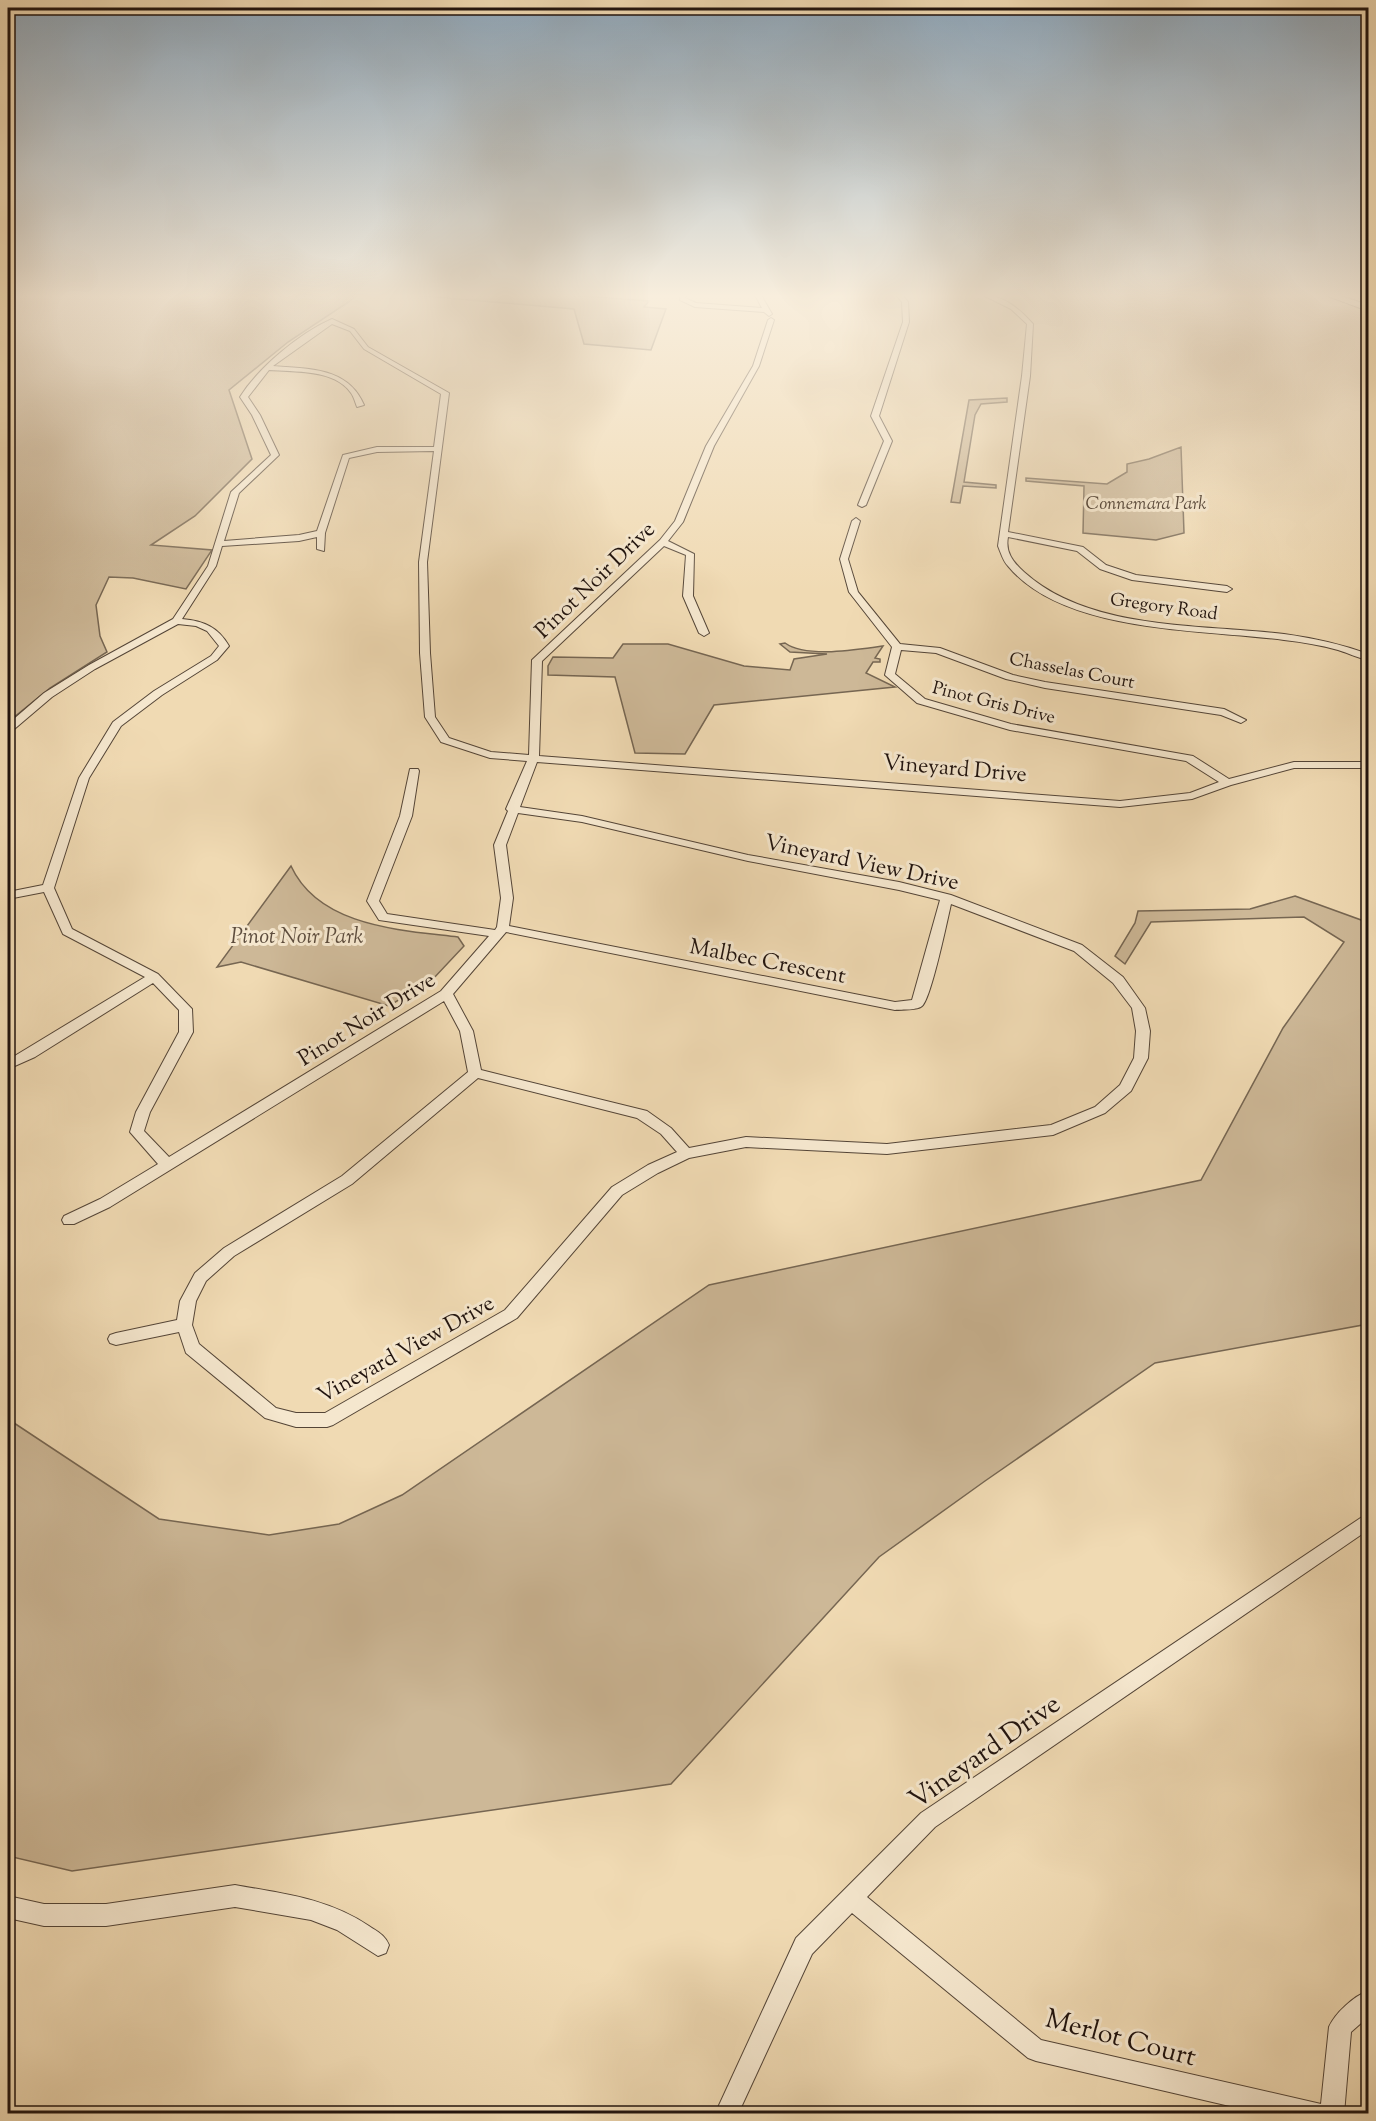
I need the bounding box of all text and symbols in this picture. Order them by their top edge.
park label: Connemara Park [1086,492,1206,518]
street label: Pinot Noir Drive [529,515,664,647]
street label: Gregory Road [1108,588,1219,628]
street label: Chasselas Court [1007,647,1137,697]
street label: Pinot Gris Drive [929,676,1058,732]
street label: Vineyard Drive [881,748,1028,792]
street label: Vineyard View Drive [761,828,962,900]
park label: Pinot Noir Park [231,922,364,954]
street label: Malbec Crescent [687,932,849,994]
street label: Pinot Noir Drive [293,965,442,1076]
street label: Vineyard View Drive [312,1289,501,1413]
street label: Vineyard Drive [902,1686,1069,1820]
street label: Merlot Court [1041,2001,1200,2078]

